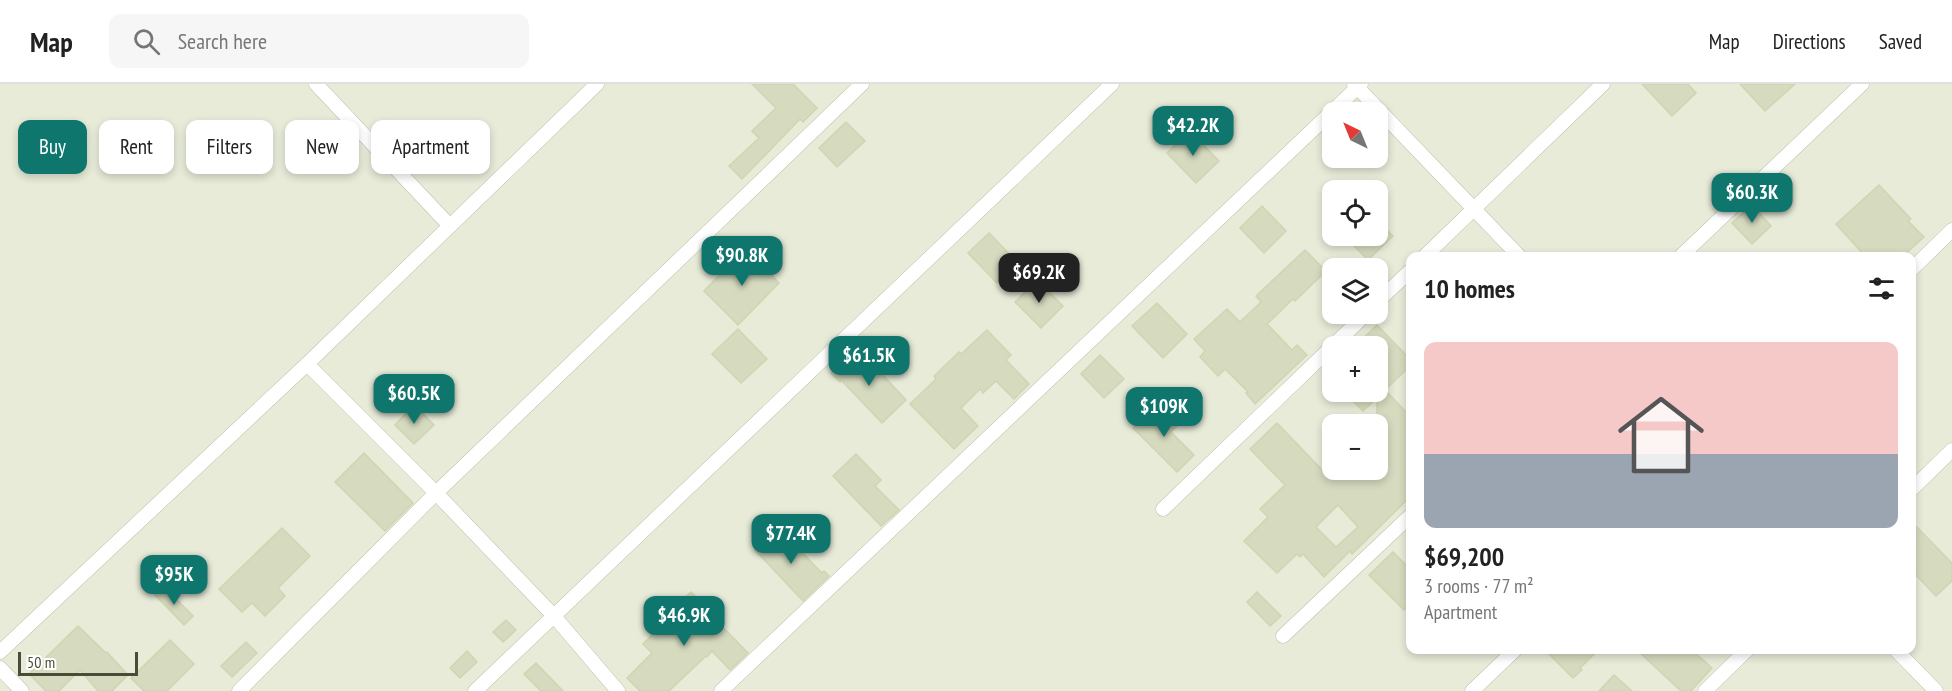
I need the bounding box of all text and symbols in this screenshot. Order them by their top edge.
search box [109,14,529,68]
text: Map [30,23,73,60]
icon: search [130,25,163,58]
text: Search here [178,27,267,55]
text: Map [1709,28,1740,55]
text: Directions [1773,28,1846,55]
text: Saved [1879,28,1922,55]
north arrow [1322,102,1388,168]
map controls [1322,102,1388,480]
pin: $42.2K [1144,106,1242,157]
text: $42.2K [1167,112,1219,138]
chip: Buy [18,120,87,174]
chip: Rent [99,120,174,174]
chip: Filters [186,120,273,174]
chip: New [285,120,359,174]
chip: Apartment [371,120,490,174]
pin: $60.3K [1703,173,1801,224]
text: $60.3K [1726,179,1778,205]
button: locate [1322,180,1388,246]
pin: $90.8K [693,236,791,287]
text: $90.8K [716,242,768,268]
pin: $69.2K [990,253,1088,304]
button: layers [1322,258,1388,324]
text: $69.2K [1013,259,1065,285]
text: 10 homes [1424,272,1515,305]
icon: filters [1865,272,1898,305]
pin: $61.5K [820,336,918,387]
button: + [1322,336,1388,402]
text: $61.5K [843,342,895,368]
pin: $60.5K [365,374,463,425]
text: $60.5K [388,380,440,406]
icon: home [1607,381,1715,489]
pin: $109K [1122,387,1206,438]
text: $109K [1140,393,1188,419]
button: − [1322,414,1388,480]
pin: $77.4K [742,514,840,565]
text: $77.4K [766,520,816,546]
text: $69,200 [1424,540,1504,573]
pin: $95K [138,555,210,606]
text: $95K [154,561,194,587]
text: 3 rooms · 77 m² [1424,573,1534,599]
pin: $46.9K [635,596,733,647]
text: Apartment [1424,599,1497,625]
text: $46.9K [658,602,710,628]
scale bar [18,649,138,676]
text: 50 m [27,652,55,672]

